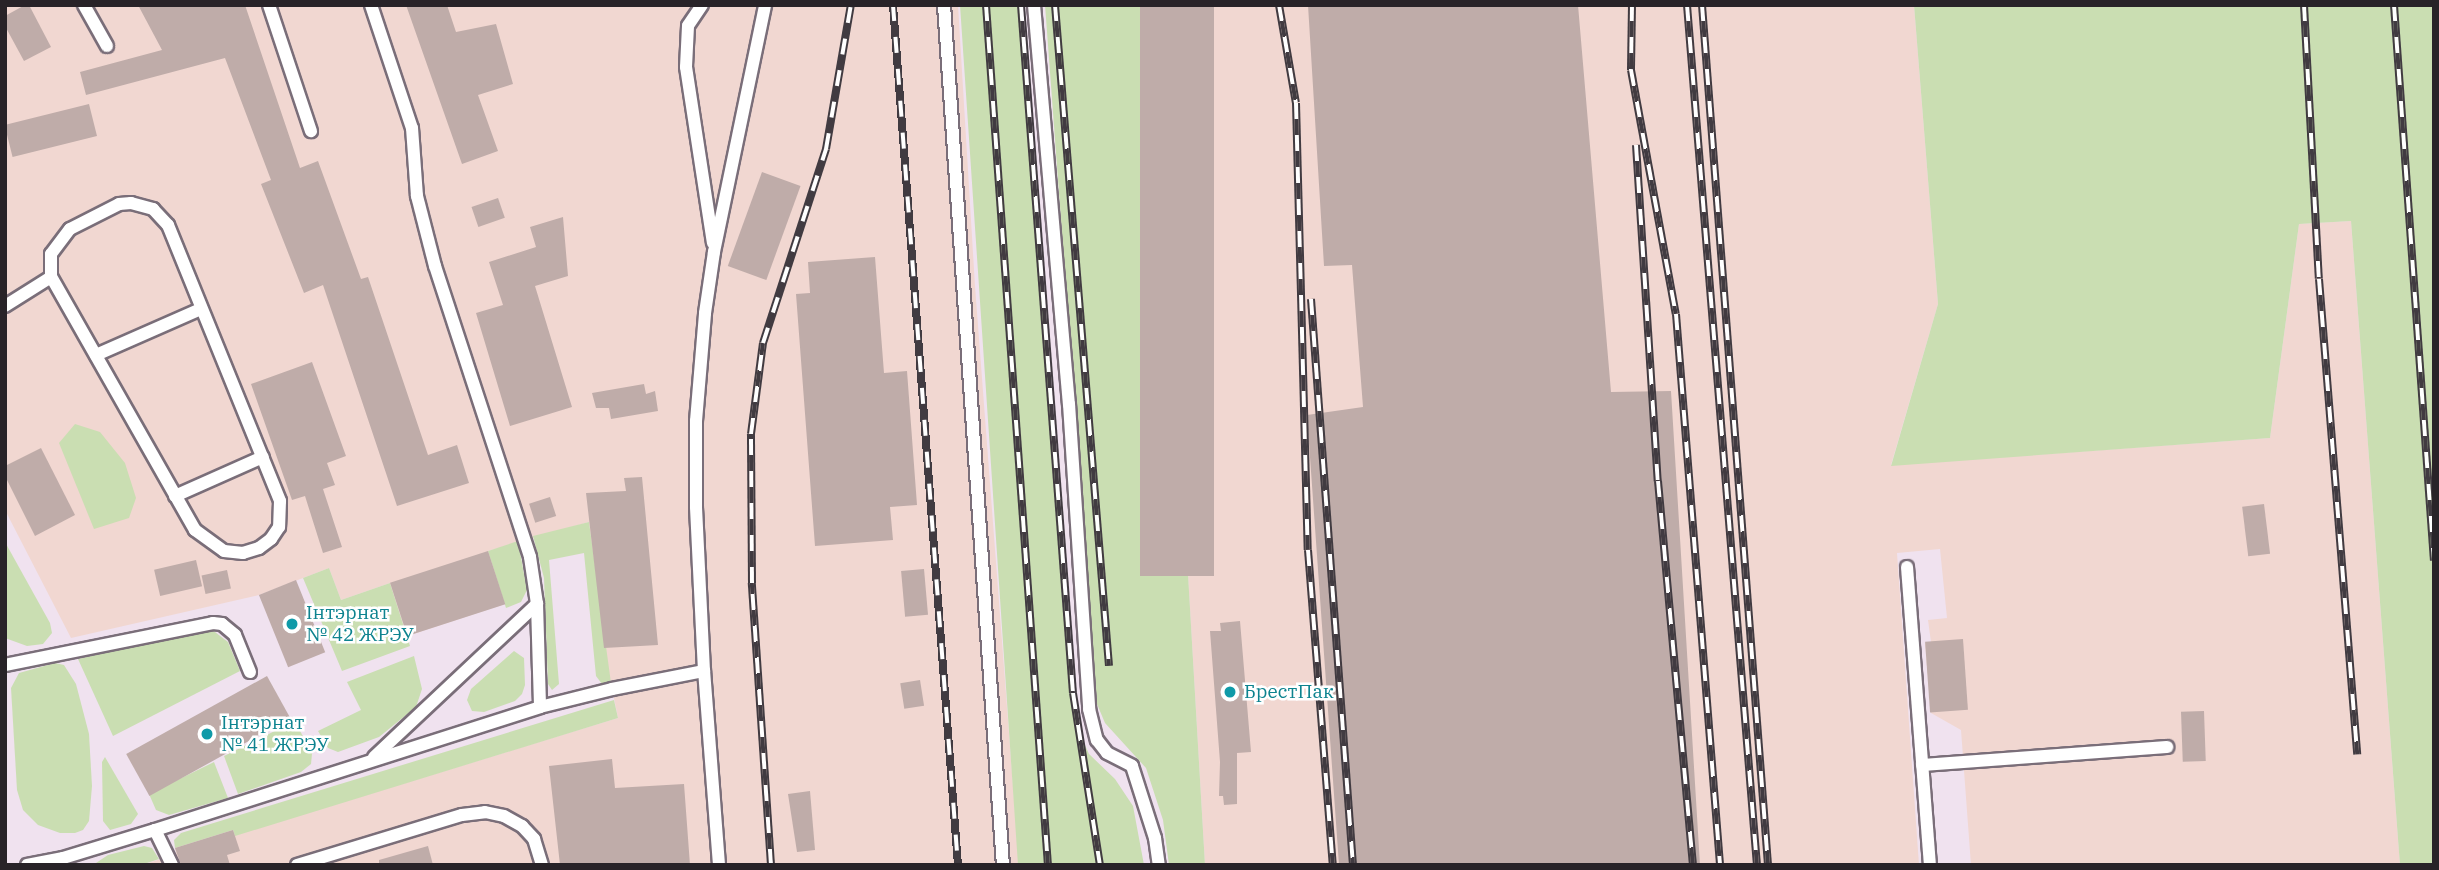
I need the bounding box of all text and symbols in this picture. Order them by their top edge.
place label: Інтэрнат № 42 ЖРЭУ [306,602,414,646]
marker: Інтэрнат № 42 ЖРЭУ [284,616,300,632]
place label: БрестПак [1244,681,1334,703]
marker: БрестПак [1222,684,1238,700]
place label: Інтэрнат № 41 ЖРЭУ [221,712,329,756]
marker: Інтэрнат № 41 ЖРЭУ [199,726,215,742]

